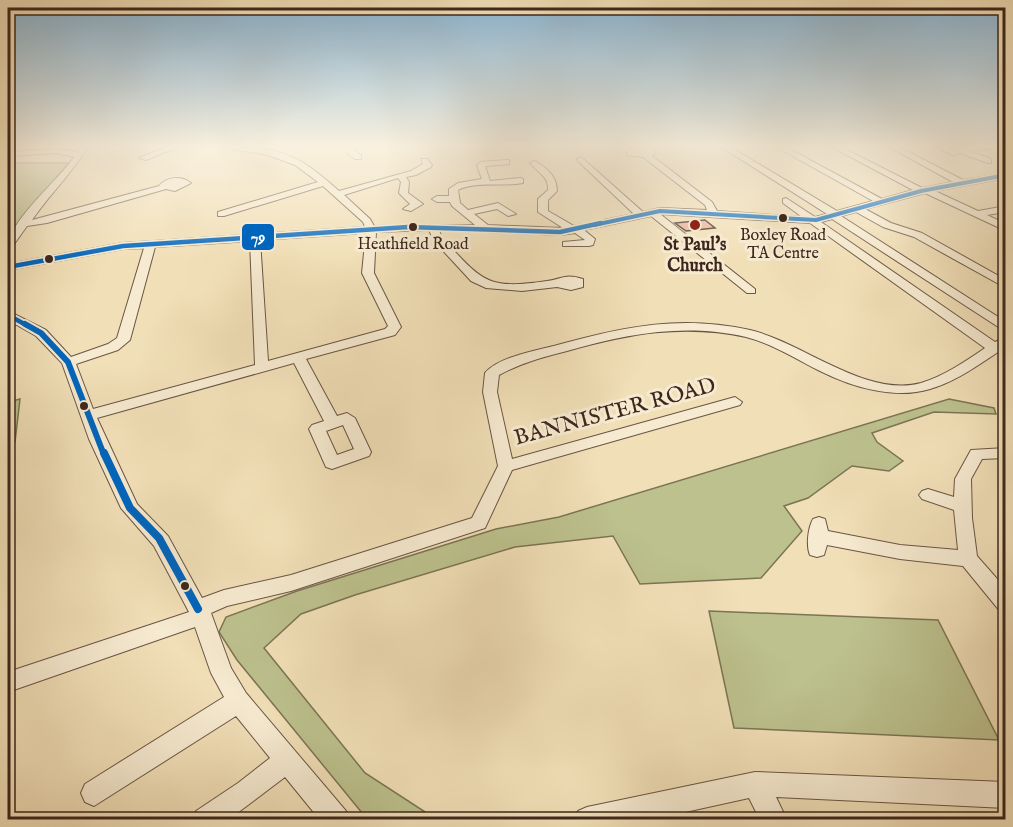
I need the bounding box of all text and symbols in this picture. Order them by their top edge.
marker: Boxley Road TA Centre [777,212,789,224]
marker: St Paul's Church [688,218,702,232]
marker: Heathfield Road [407,221,419,233]
line badge: 79 [241,223,275,251]
place label: Boxley Road TA Centre [740,226,826,264]
text: 79 [251,229,265,249]
place label: St Paul's Church [664,234,727,278]
place label: Heathfield Road [358,235,469,255]
unlabelled marker [43,253,55,265]
street label: BANNISTER ROAD [511,372,719,452]
unlabelled marker [78,400,90,412]
unlabelled marker [179,580,191,592]

